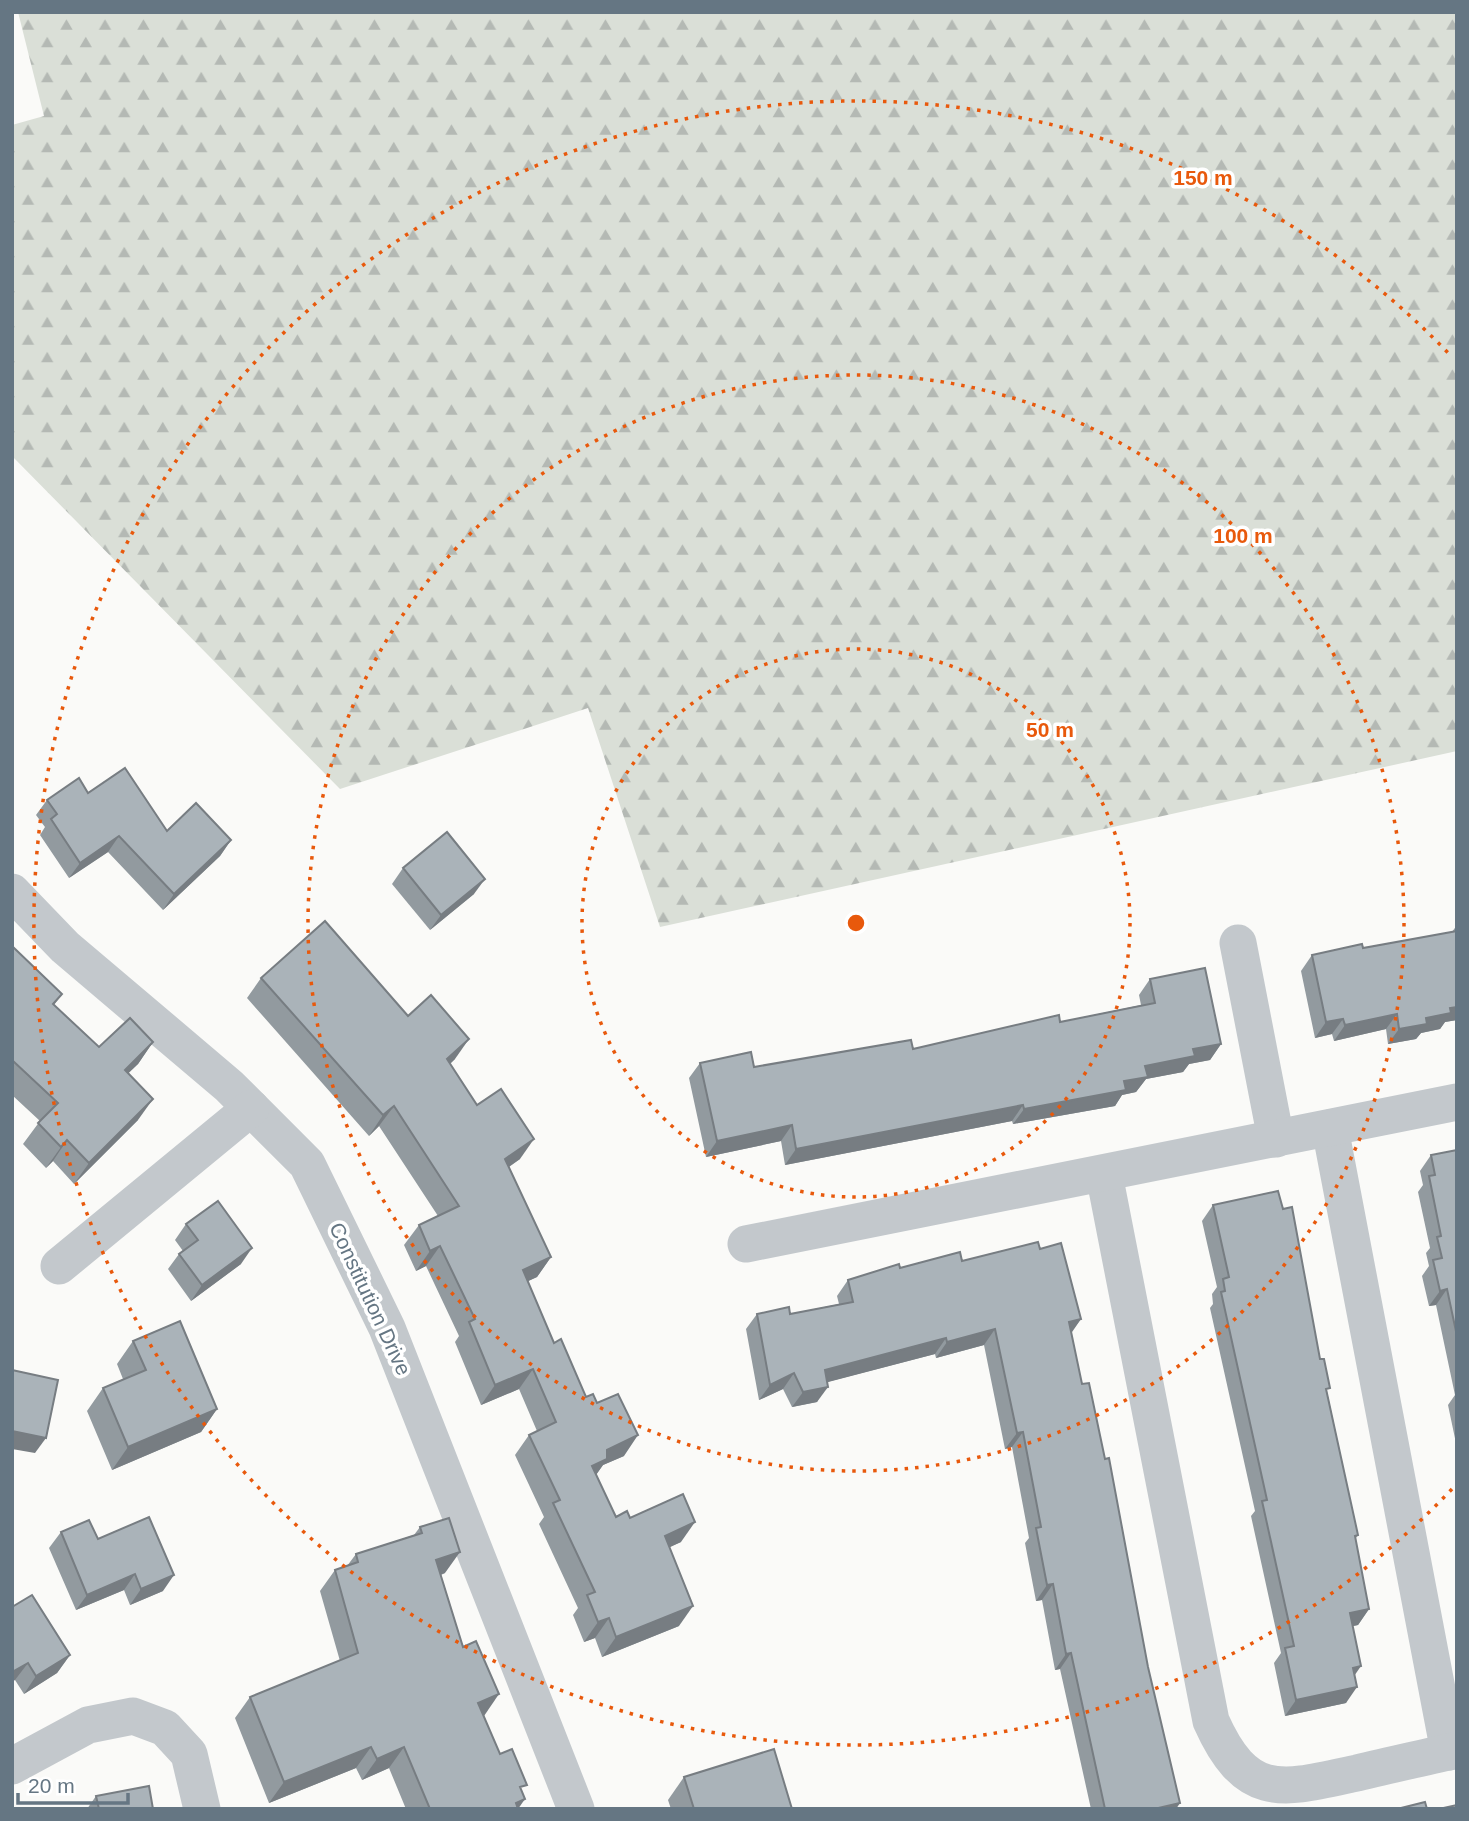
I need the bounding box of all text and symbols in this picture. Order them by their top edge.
text: 150 m [1173,166,1233,189]
text: 100 m [1213,524,1273,547]
text: 50 m [1026,718,1074,741]
centre of rings [844,911,868,935]
street label: Constitution Drive [325,1219,416,1379]
scale bar [18,1762,128,1806]
text: 20 m [28,1774,75,1797]

